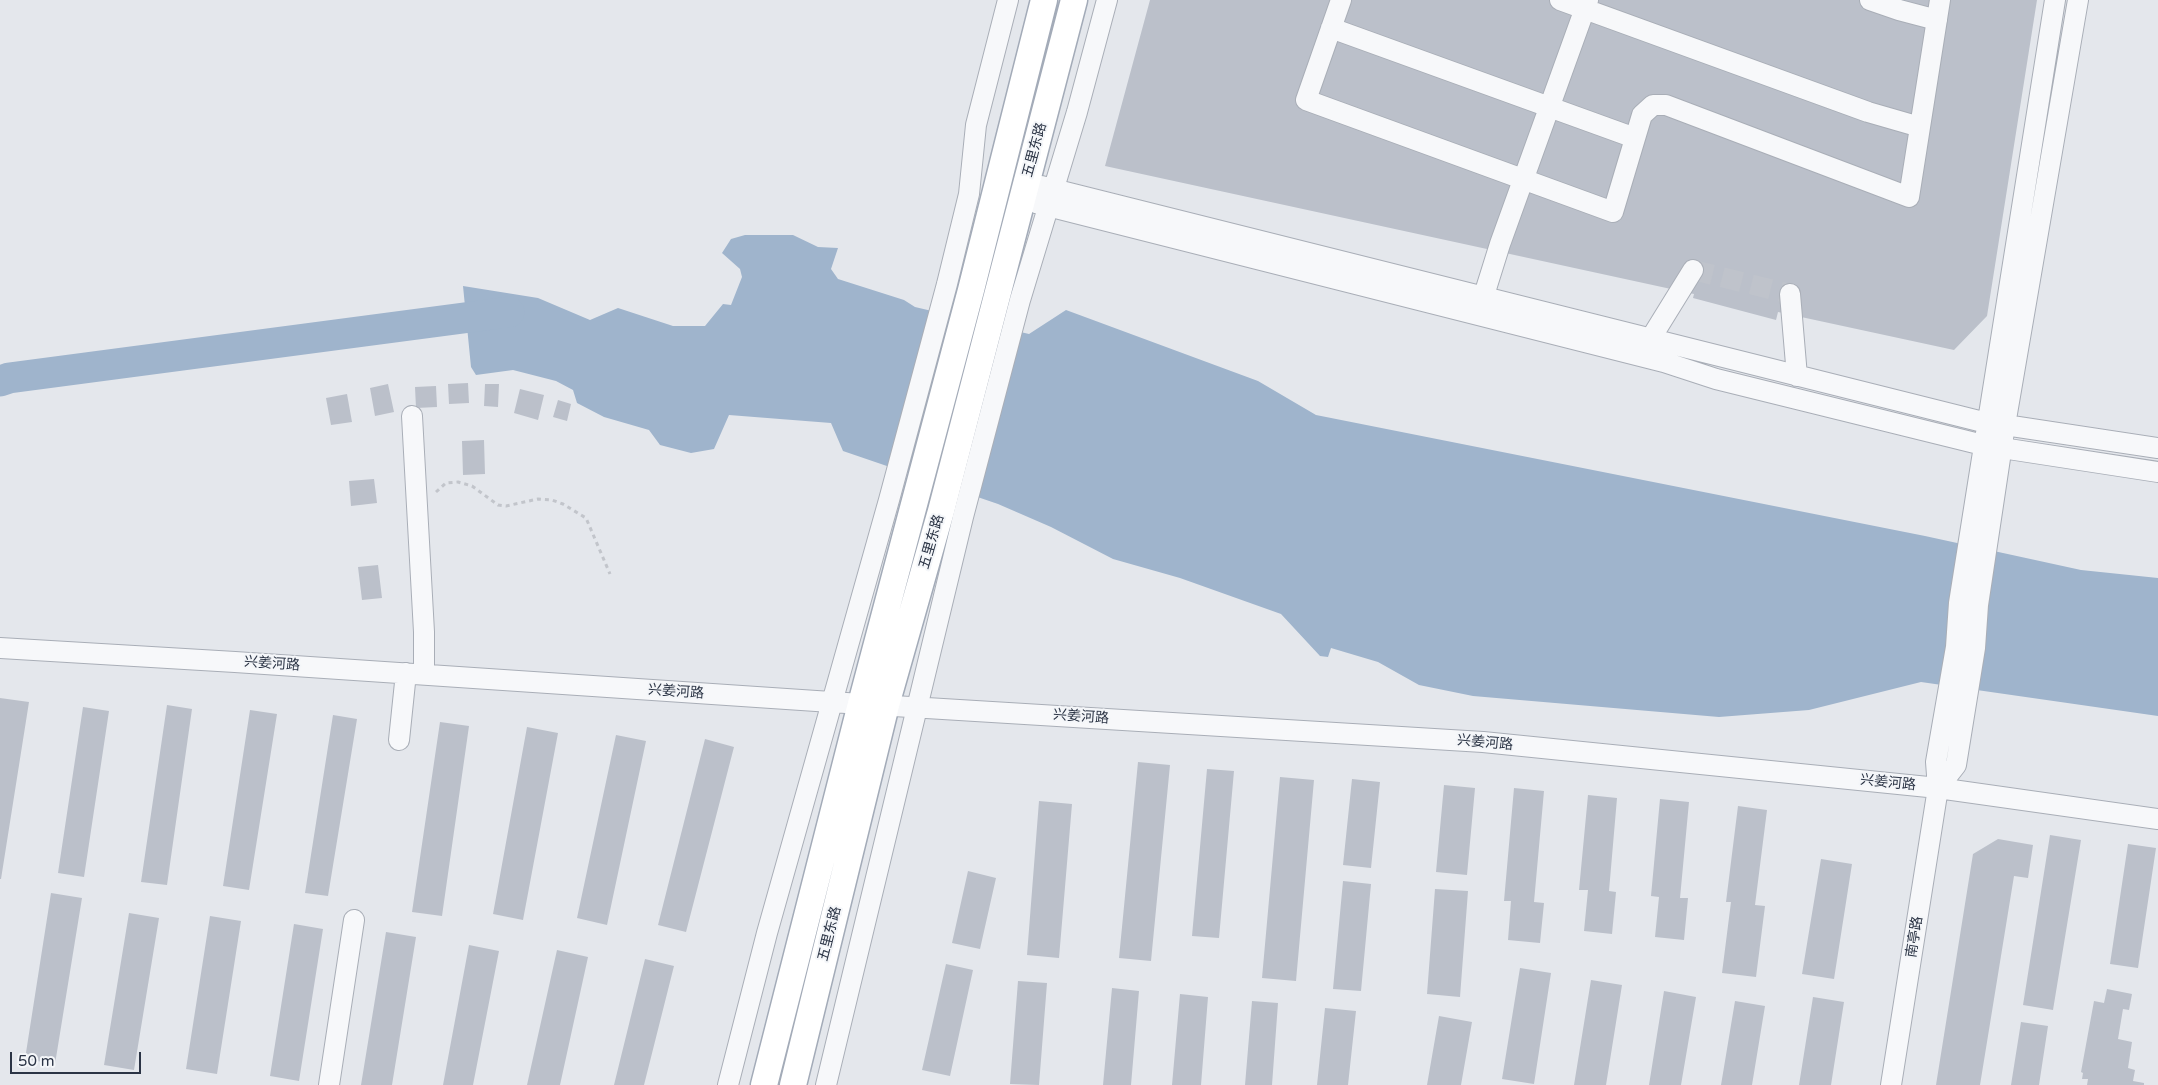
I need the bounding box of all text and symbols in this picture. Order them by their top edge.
street label: 五里东路 [1020,121,1050,179]
street label: 五里东路 [916,513,948,571]
street label: 兴姜河路 [243,654,301,674]
street label: 兴姜河路 [647,682,705,702]
street label: 兴姜河路 [1052,707,1110,727]
street label: 兴姜河路 [1456,732,1514,754]
street label: 兴姜河路 [1859,772,1917,794]
street label: 五里东路 [815,905,845,963]
street label: 南亭路 [1903,915,1927,959]
scale bar [12,1042,144,1074]
text: 50 m [18,1052,55,1070]

